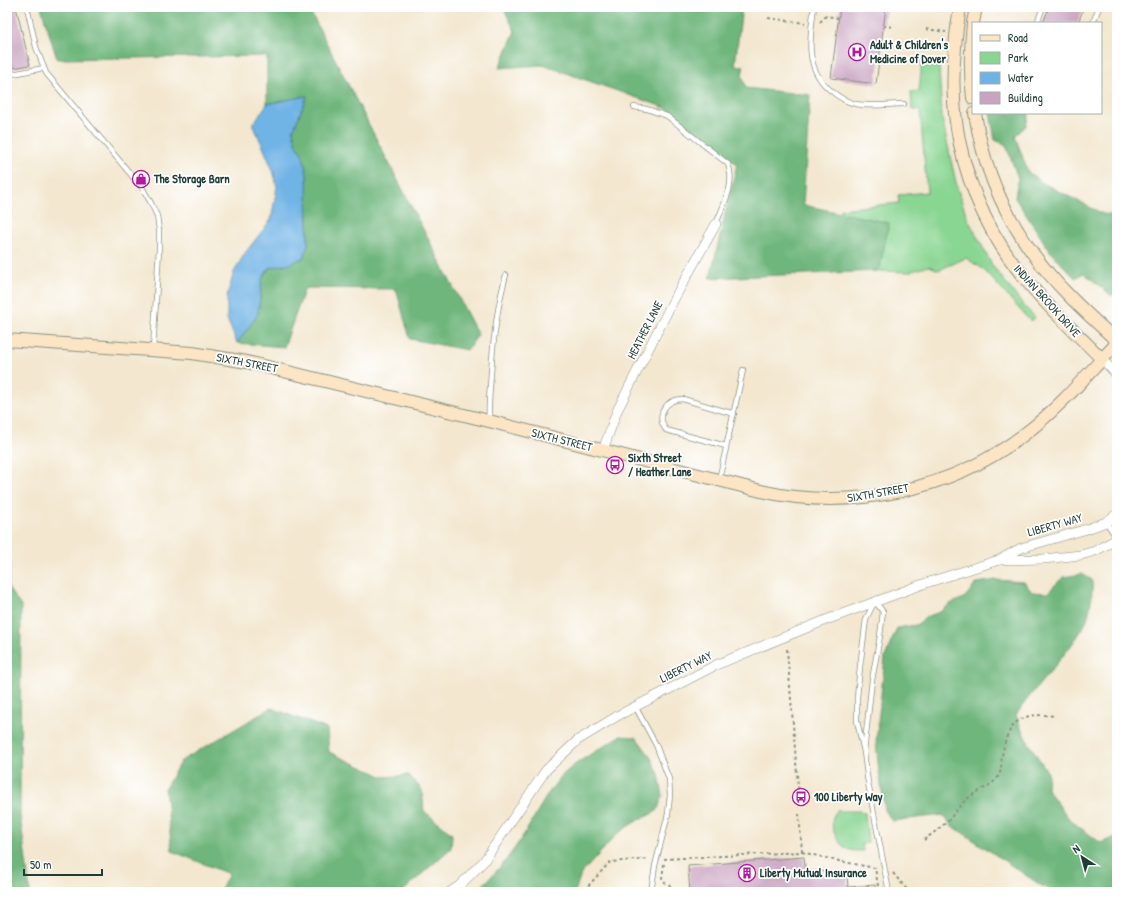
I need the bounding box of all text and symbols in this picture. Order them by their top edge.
legend [972,22,1102,114]
text: Road [1008,29,1028,46]
place label: Adult & Children's Medicine of Dover [870,36,949,67]
hospital icon: Adult & Children's Medicine of Dover [847,42,867,62]
text: Park [1008,49,1028,66]
text: Water [1008,69,1034,86]
text: Building [1008,89,1043,106]
shop icon: The Storage Barn [131,169,151,189]
place label: The Storage Barn [153,170,230,188]
street label: INDIAN BROOK DRIVE [1010,261,1085,341]
street label: HEATHER LANE [623,297,667,362]
street label: SIXTH STREET [215,348,280,377]
street label: SIXTH STREET [530,424,595,455]
place label: Sixth Street / Heather Lane [628,449,692,480]
bus stop icon: Sixth Street / Heather Lane [605,455,625,475]
street label: SIXTH STREET [846,479,910,506]
street label: LIBERTY WAY [1025,508,1085,540]
street label: LIBERTY WAY [657,646,715,687]
bus stop icon: 100 Liberty Way [791,787,811,807]
place label: 100 Liberty Way [814,788,883,806]
north arrow [1062,837,1102,877]
text: N [1070,841,1083,856]
scale bar [24,851,102,877]
text: 50 m [30,856,51,873]
building icon: Liberty Mutual Insurance [737,863,757,883]
place label: Liberty Mutual Insurance [760,864,867,882]

